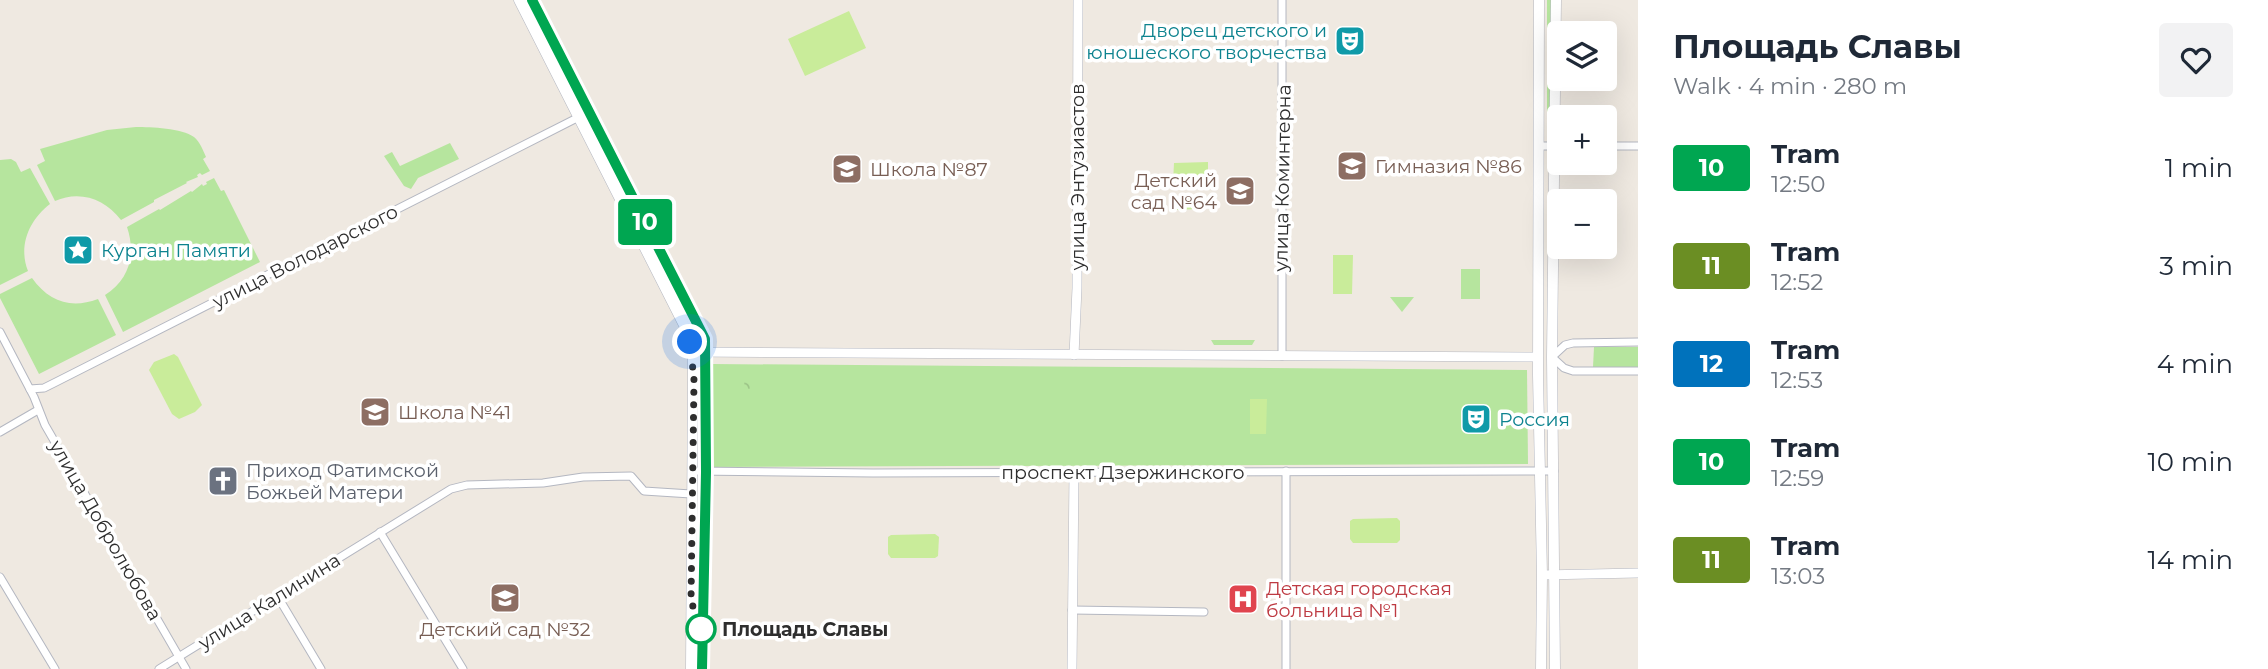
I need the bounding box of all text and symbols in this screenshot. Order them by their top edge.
place label: Дворец детского и юношеского творчества [1086,19,1327,64]
map controls [1547,21,1617,259]
button: layers [1547,21,1617,91]
button: heart [2159,23,2233,97]
theatre icon: Дворец детского и юношеского творчества [1333,24,1367,58]
text: Площадь Славы [1673,26,1962,66]
text: Walk · 4 min · 280 m [1673,72,1907,100]
street label: улица Энтузиастов [1066,83,1089,272]
street label: улица Коминтерна [1269,84,1296,273]
button: + [1547,105,1617,175]
text: Tram [1771,138,1840,170]
school or university icon: Гимназия №86 [1335,149,1369,183]
school or university icon: Школа №87 [830,152,864,186]
text: 1 min [2165,152,2233,184]
text: 10 [1699,153,1724,182]
place label: Гимназия №86 [1375,155,1522,178]
place label: Школа №87 [870,158,988,181]
place label: Детский сад №64 [1131,169,1217,214]
text: 12:50 [1771,170,1826,198]
school or university icon: Детский сад №64 [1223,174,1257,208]
button: − [1547,189,1617,259]
line badge: 10 [614,199,676,245]
street label: улица Володарского [208,200,402,314]
text: 10 [632,207,658,236]
place icon: Курган Памяти [61,233,95,267]
text: Tram [1771,236,1840,268]
place label: Курган Памяти [101,239,251,262]
text: 3 min [2159,250,2233,282]
text: 11 [1702,251,1721,280]
text: 12:52 [1771,268,1823,296]
your location [672,324,707,359]
text: Tram [1771,334,1840,366]
text: 4 min [2157,348,2233,380]
text: 12 [1700,349,1723,378]
text: 12:53 [1771,366,1823,394]
school or university icon: Школа №41 [358,395,392,429]
place label: Школа №41 [398,401,511,424]
theatre icon: Россия [1459,402,1493,436]
place label: Россия [1499,408,1570,431]
text: Tram [1771,432,1840,464]
street label: улица Добролюбова [44,435,167,625]
text: 10 min [2147,446,2233,478]
text: 10 [1699,447,1724,476]
place label: Приход Фатимской Божьей Матери [246,459,439,504]
street label: проспект Дзержинского [1001,461,1245,484]
church icon: Приход Фатимской Божьей Матери [206,464,240,498]
text: 12:59 [1771,464,1824,492]
text: Tram [1771,530,1840,562]
text: 14 min [2147,544,2233,576]
text: 11 [1702,545,1721,574]
street label: улица Калинина [193,548,345,655]
text: 13:03 [1771,562,1825,590]
place label: Детская городская больница №1 [1266,577,1452,622]
school or university icon: Детский сад №32 [488,581,522,615]
hospital icon: Детская городская больница №1 [1226,582,1260,616]
marker: Площадь Славы [686,614,716,644]
place label: Детский сад №32 [420,618,591,641]
place label: Площадь Славы [722,618,888,641]

